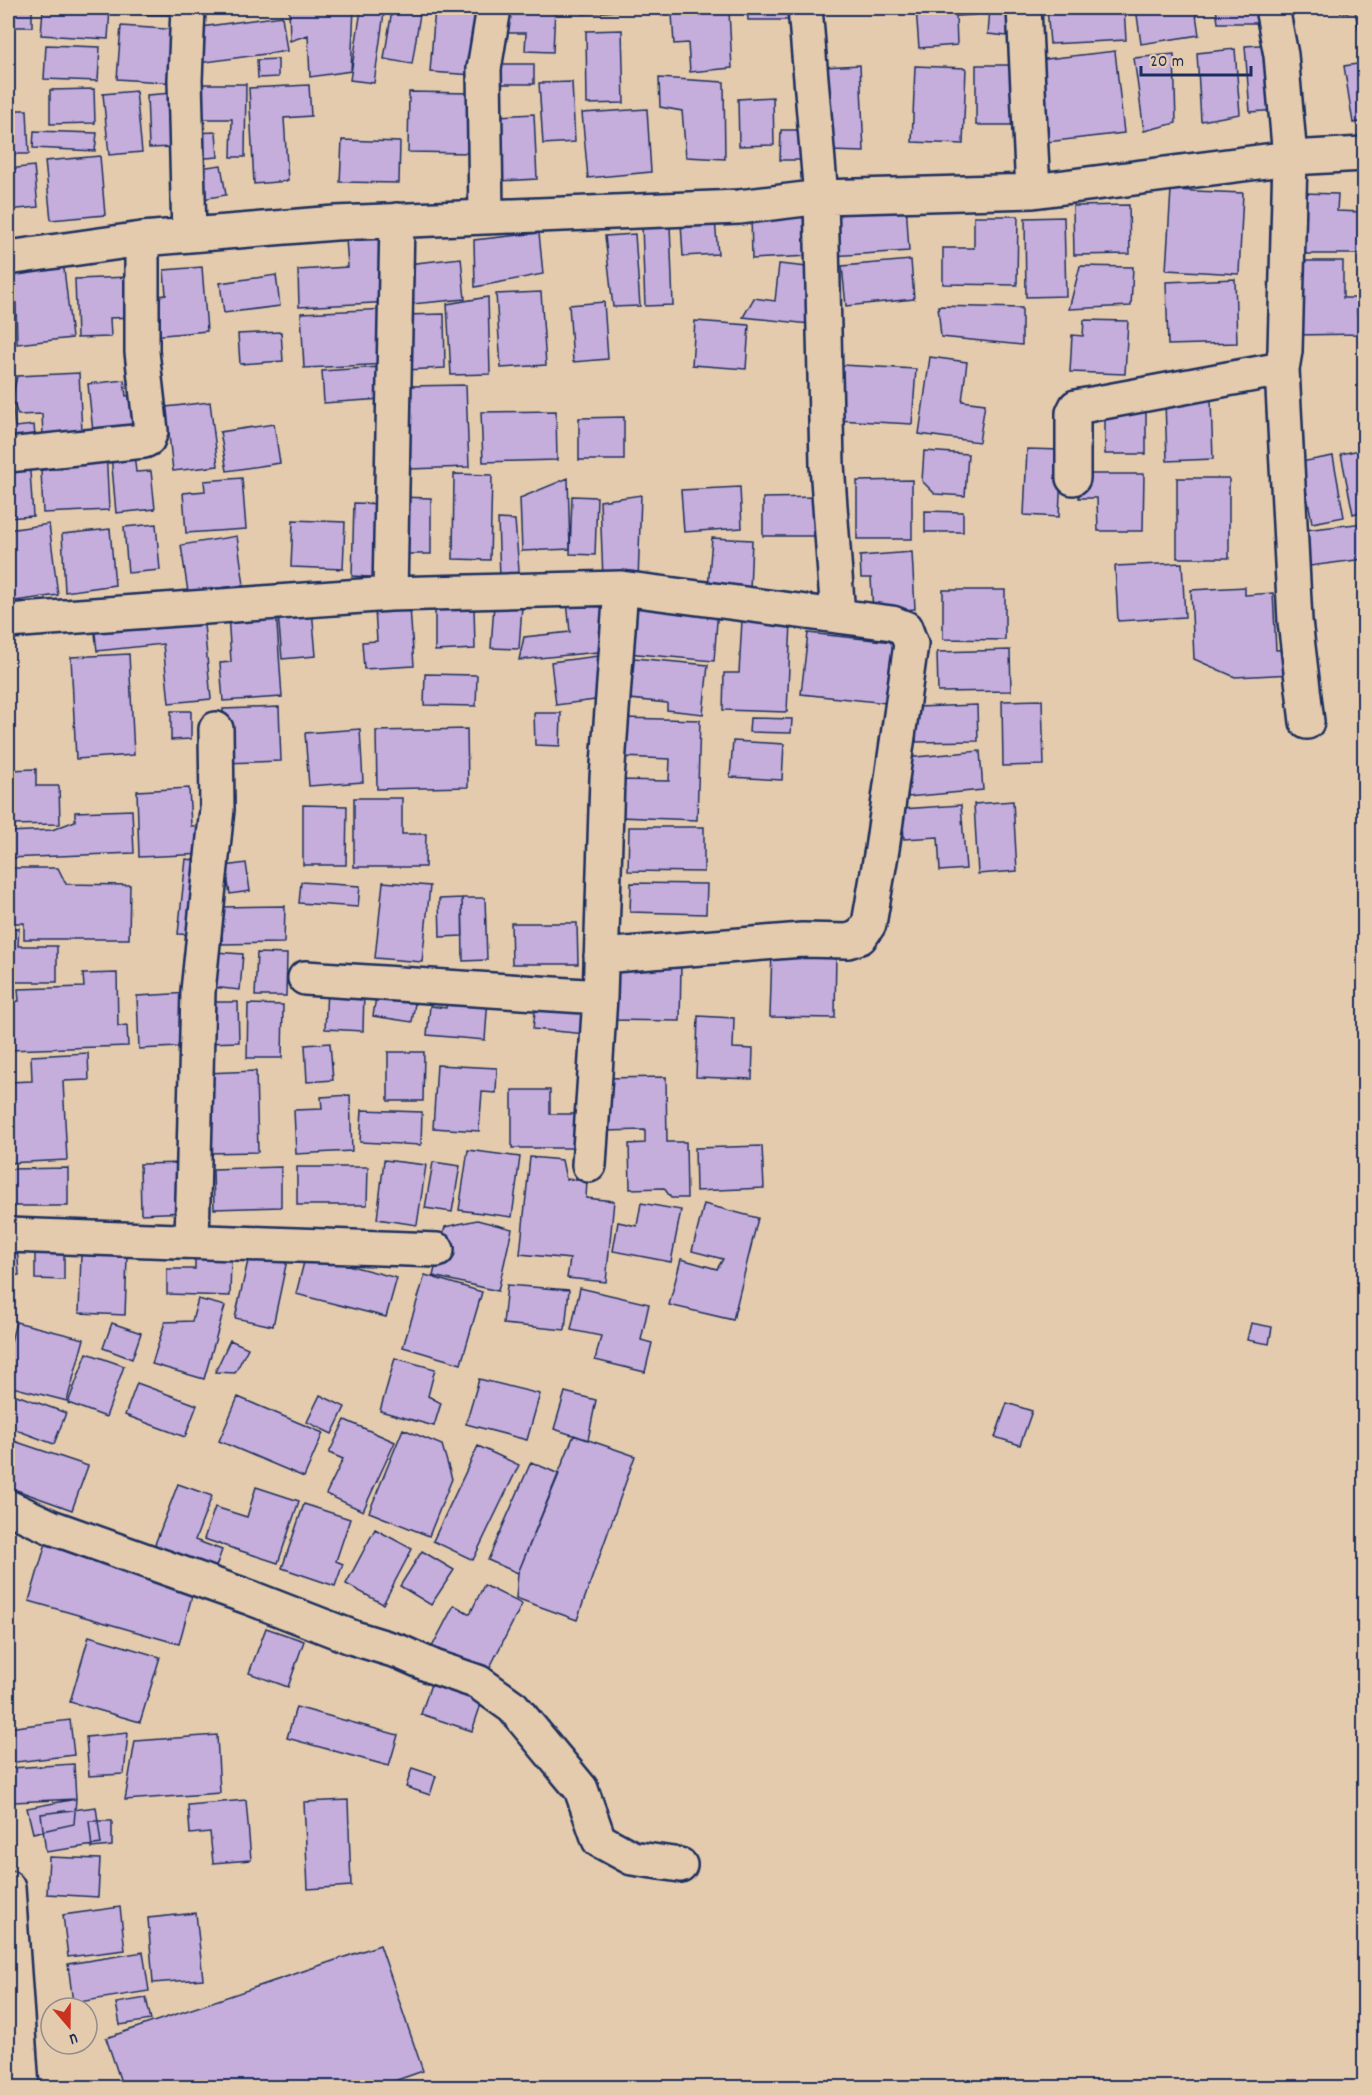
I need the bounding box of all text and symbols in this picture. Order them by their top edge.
scale bar [1141,39,1250,77]
text: 20 m [1150,50,1184,75]
north arrow [39,1996,99,2056]
text: U [65,2026,81,2050]

